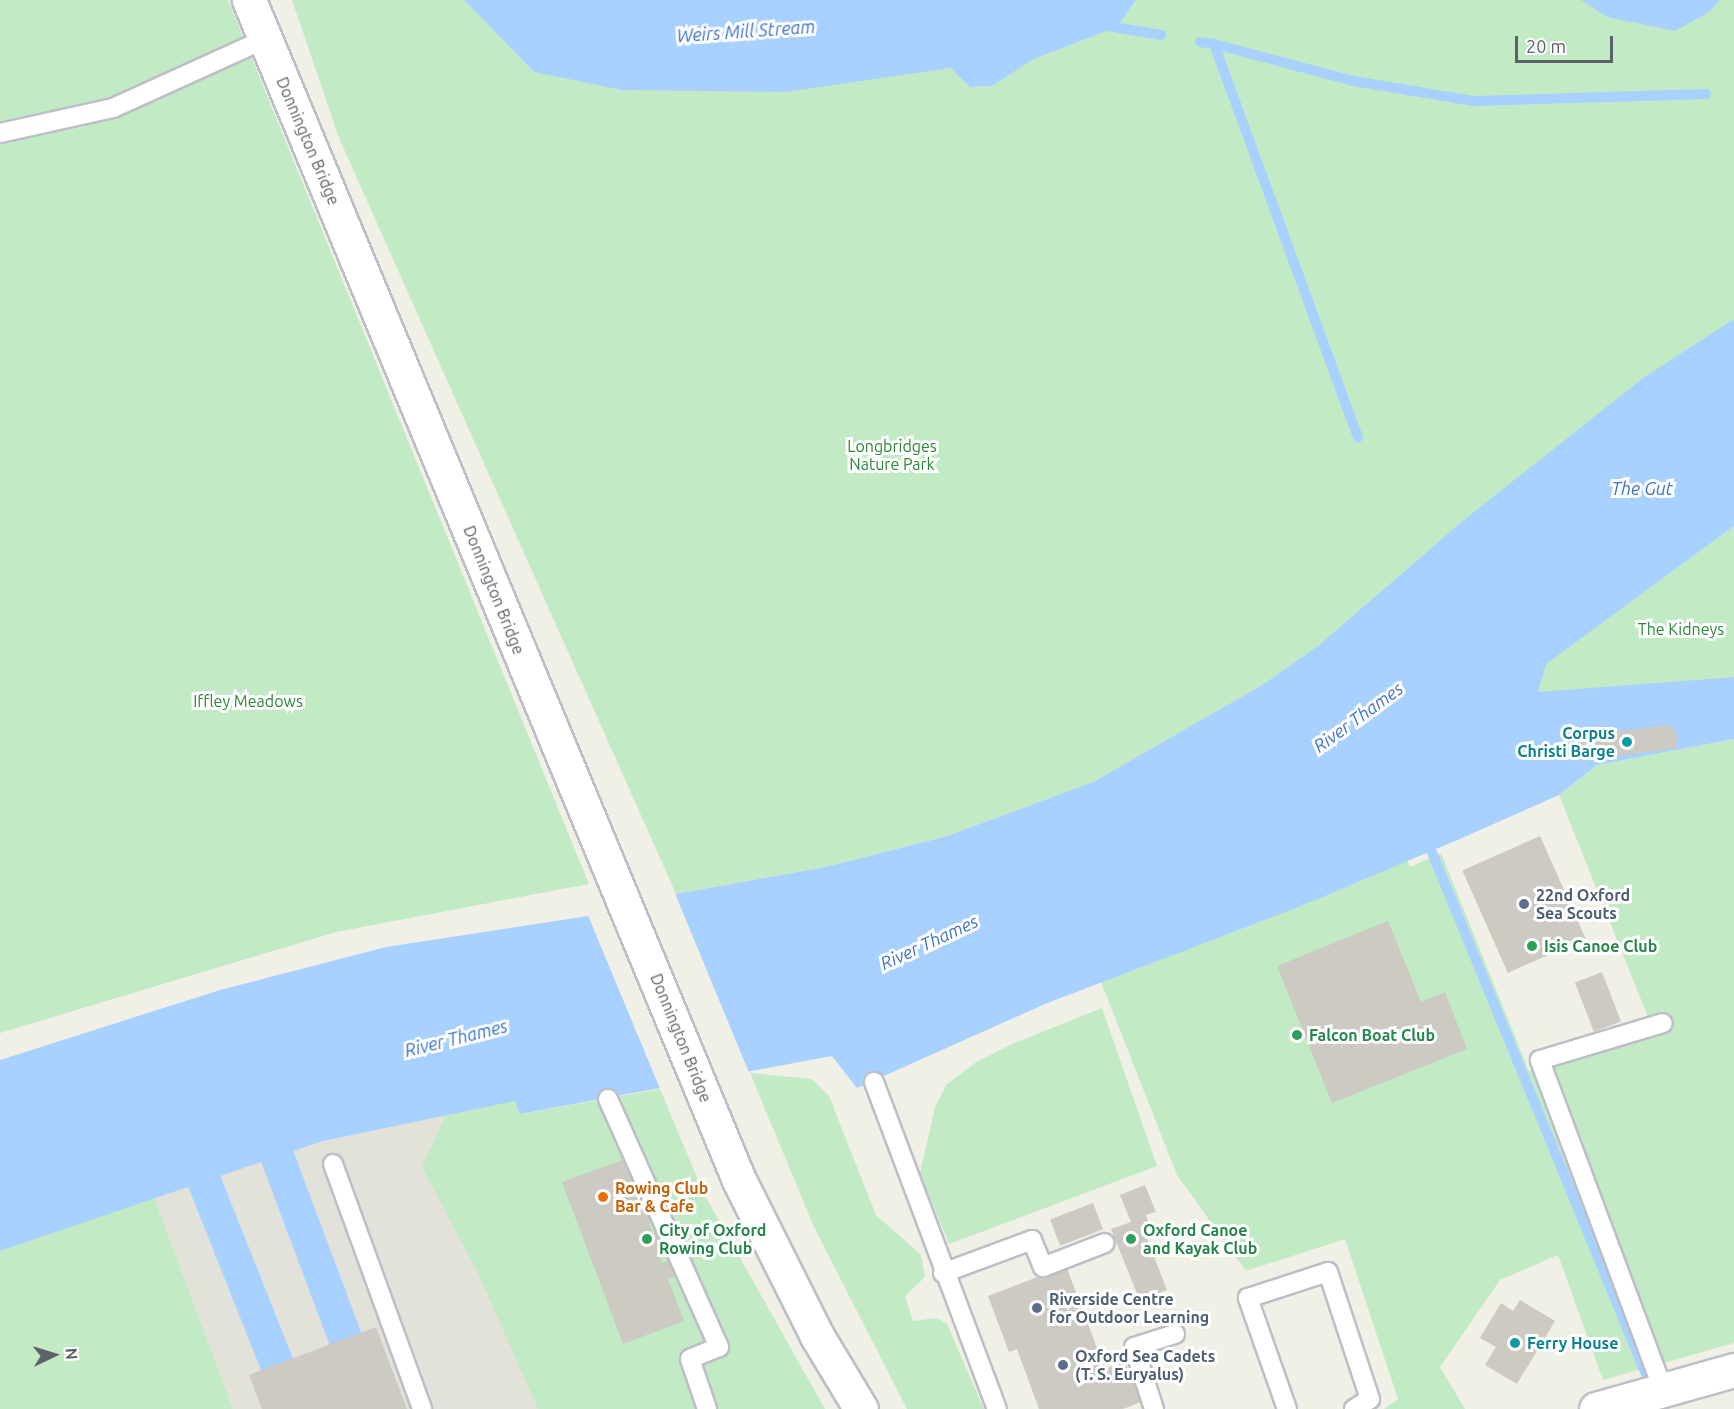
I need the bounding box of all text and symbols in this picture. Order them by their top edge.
water label: Weirs Mill Stream [676,15,816,47]
scale bar [1518,24,1616,62]
text: 20 m [1526,36,1566,56]
street label: Donnington Bridge [272,74,344,208]
park label: Longbridges Nature Park [847,436,937,474]
water label: The Gut [1611,477,1673,499]
street label: Donnington Bridge [459,523,529,657]
park label: The Kidneys [1638,619,1724,639]
water label: River Thames [1309,677,1407,757]
park label: Iffley Meadows [193,691,303,711]
place label: Corpus Christi Barge [1517,723,1615,761]
marker: Corpus Christi Barge [1620,735,1634,749]
place label: 22nd Oxford Sea Scouts [1536,885,1630,923]
marker: 22nd Oxford Sea Scouts [1517,897,1531,911]
water label: River Thames [877,910,981,974]
place label: Isis Canoe Club [1544,936,1657,956]
marker: Isis Canoe Club [1525,939,1539,953]
street label: Donnington Bridge [646,971,716,1105]
water label: River Thames [402,1015,510,1061]
place label: Falcon Boat Club [1309,1025,1435,1045]
marker: Falcon Boat Club [1290,1028,1304,1042]
place label: Rowing Club Bar & Cafe [615,1178,708,1216]
marker: Rowing Club Bar & Cafe [596,1190,610,1204]
place label: City of Oxford Rowing Club [659,1220,766,1258]
place label: Oxford Canoe and Kayak Club [1143,1220,1257,1258]
marker: City of Oxford Rowing Club [640,1232,654,1246]
marker: Oxford Canoe and Kayak Club [1124,1232,1138,1246]
place label: Riverside Centre for Outdoor Learning [1049,1289,1209,1327]
marker: Riverside Centre for Outdoor Learning [1030,1301,1044,1315]
north arrow [24,1325,84,1385]
place label: Ferry House [1527,1333,1618,1353]
marker: Ferry House [1508,1336,1522,1350]
place label: Oxford Sea Cadets (T. S. Euryalus) [1075,1346,1215,1384]
text: N [63,1347,81,1360]
marker: Oxford Sea Cadets (T. S. Euryalus) [1056,1358,1070,1372]

